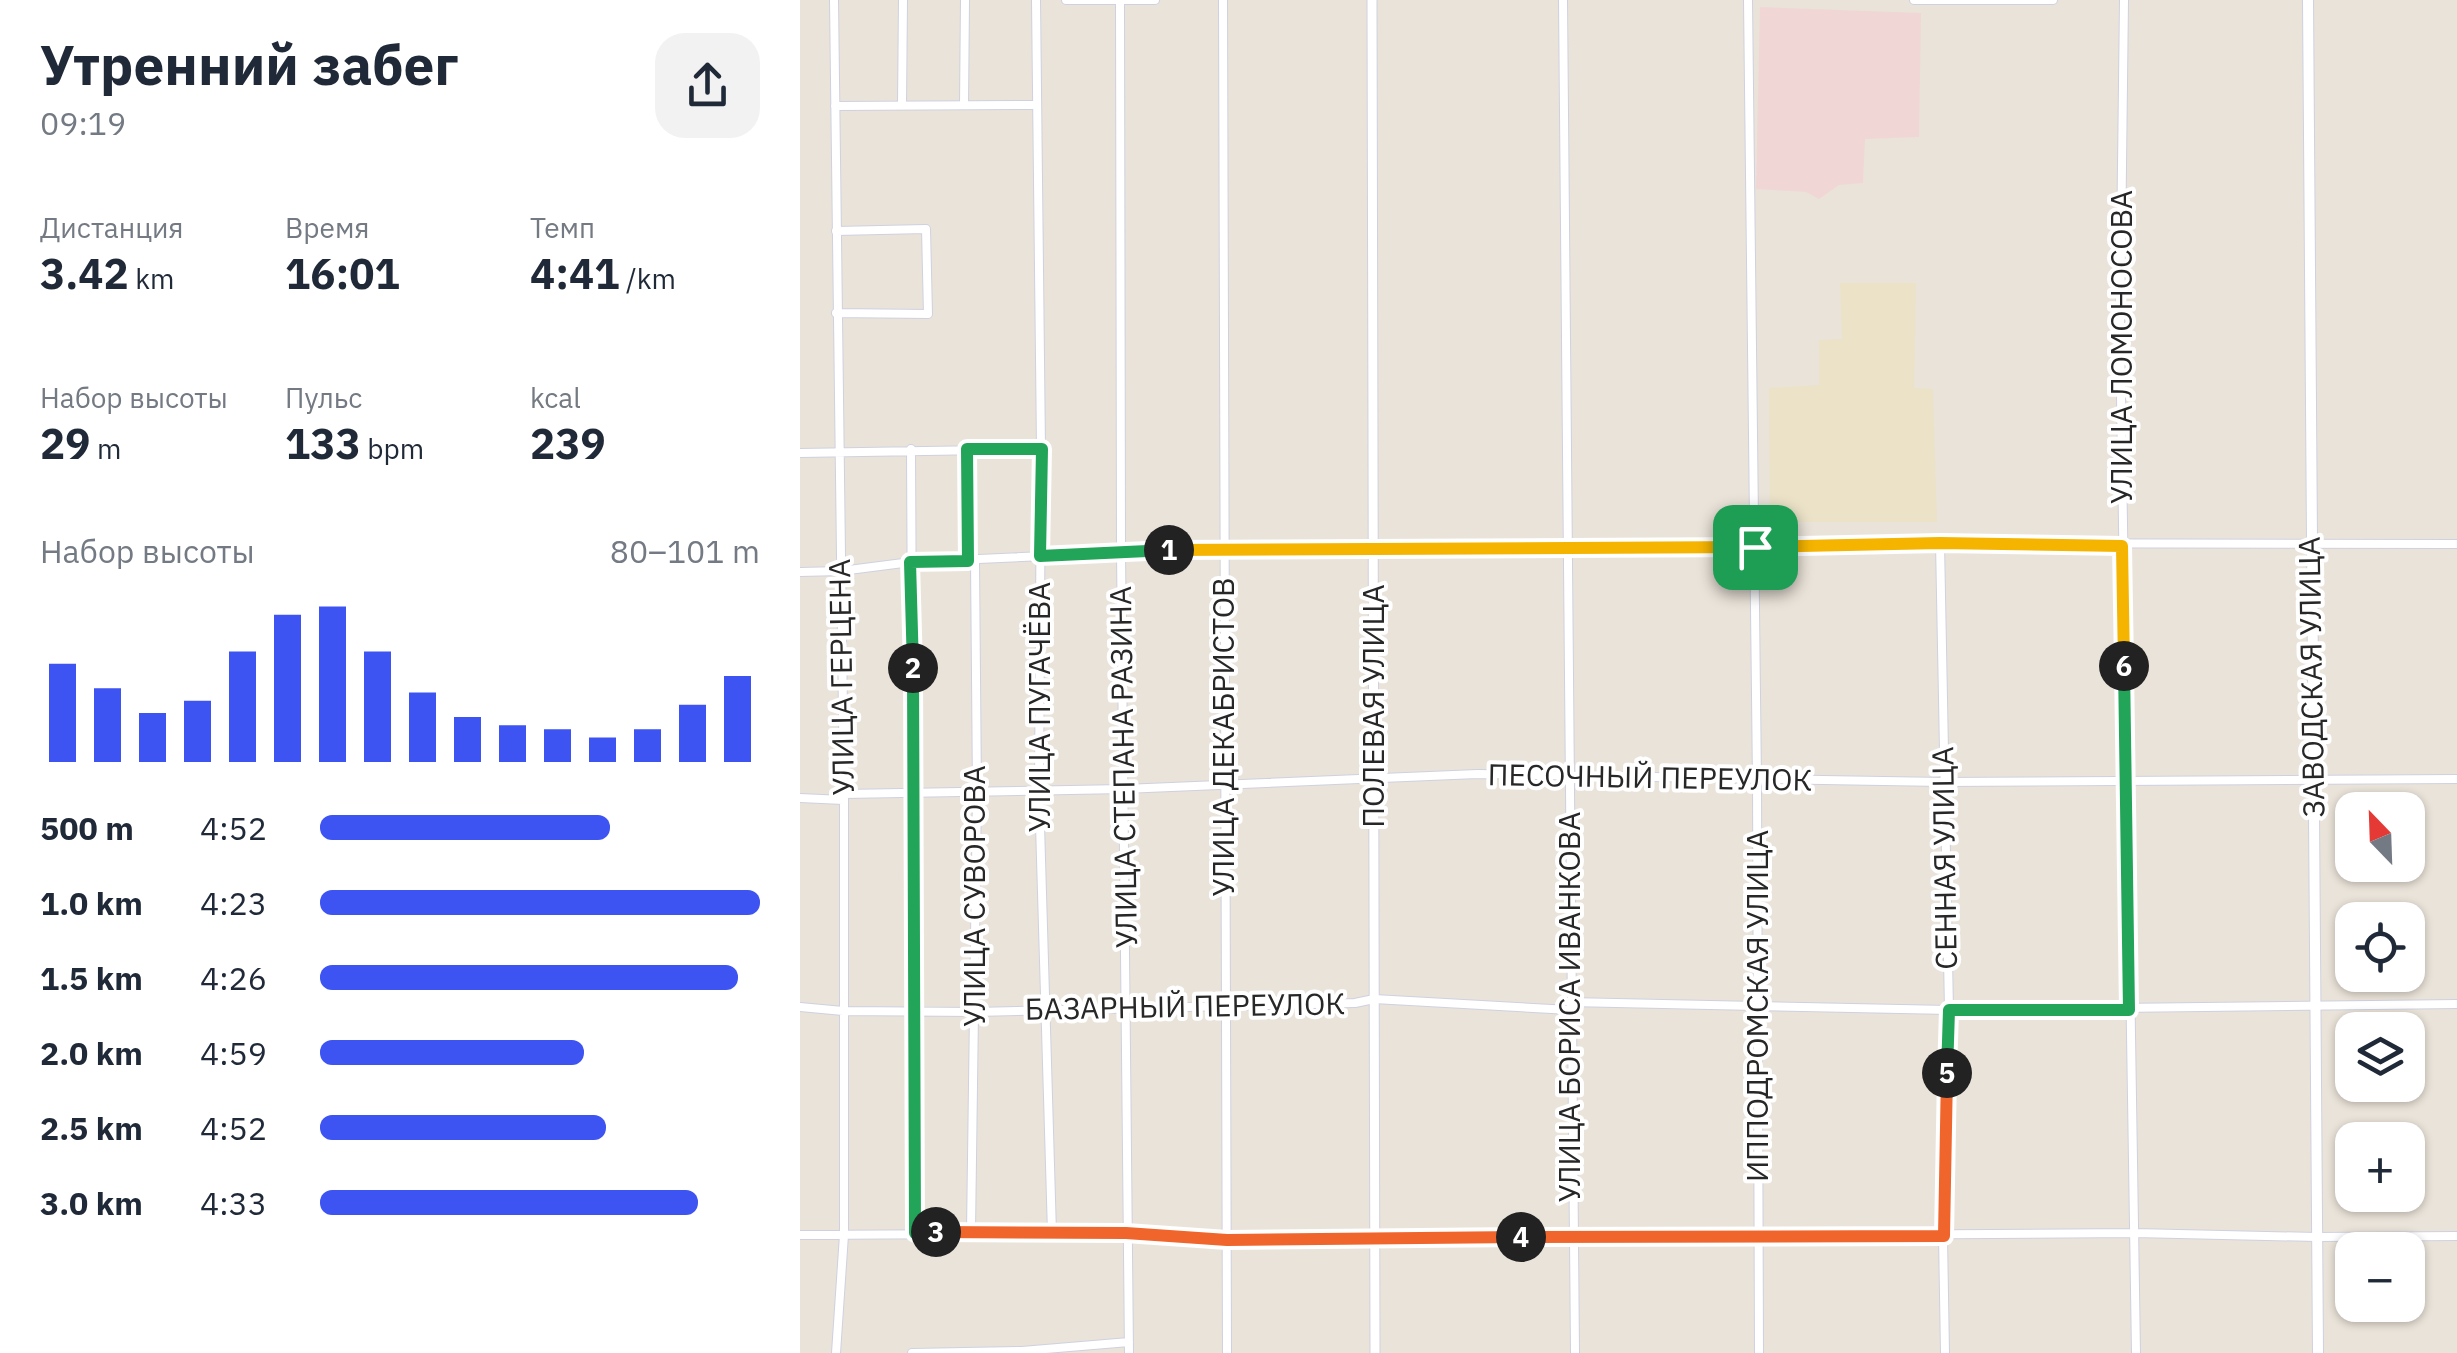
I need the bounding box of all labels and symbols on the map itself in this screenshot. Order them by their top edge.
street label: УЛИЦА ЛОМОНОСОВА [2101,190,2140,504]
pin [1713,505,1798,590]
pin: 1 [1144,525,1194,575]
street label: ЗАВОДСКАЯ УЛИЦА [2289,536,2332,818]
street label: УЛИЦА ГЕРЦЕНА [819,558,862,796]
street label: УЛИЦА ДЕКАБРИСТОВ [1203,578,1242,897]
street label: УЛИЦА ПУГАЧЁВА [1019,582,1058,832]
street label: ПОЛЕВАЯ УЛИЦА [1353,584,1392,828]
street label: УЛИЦА СТЕПАНА РАЗИНА [1100,586,1145,948]
pin: 6 [2099,641,2149,691]
pin: 2 [888,643,938,693]
street label: СЕННАЯ УЛИЦА [1922,746,1965,970]
street label: ПЕСОЧНЫЙ ПЕРЕУЛОК [1487,754,1813,799]
street label: УЛИЦА СУВОРОВА [954,765,993,1027]
north arrow [2335,792,2425,882]
street label: УЛИЦА БОРИСА ИВАНКОВА [1549,812,1588,1202]
street label: ИППОДРОМСКАЯ УЛИЦА [1737,830,1776,1182]
street label: БАЗАРНЫЙ ПЕРЕУЛОК [1024,983,1346,1028]
pin: 5 [1922,1048,1972,1098]
pin: 3 [911,1207,961,1257]
pin: 4 [1496,1212,1546,1262]

